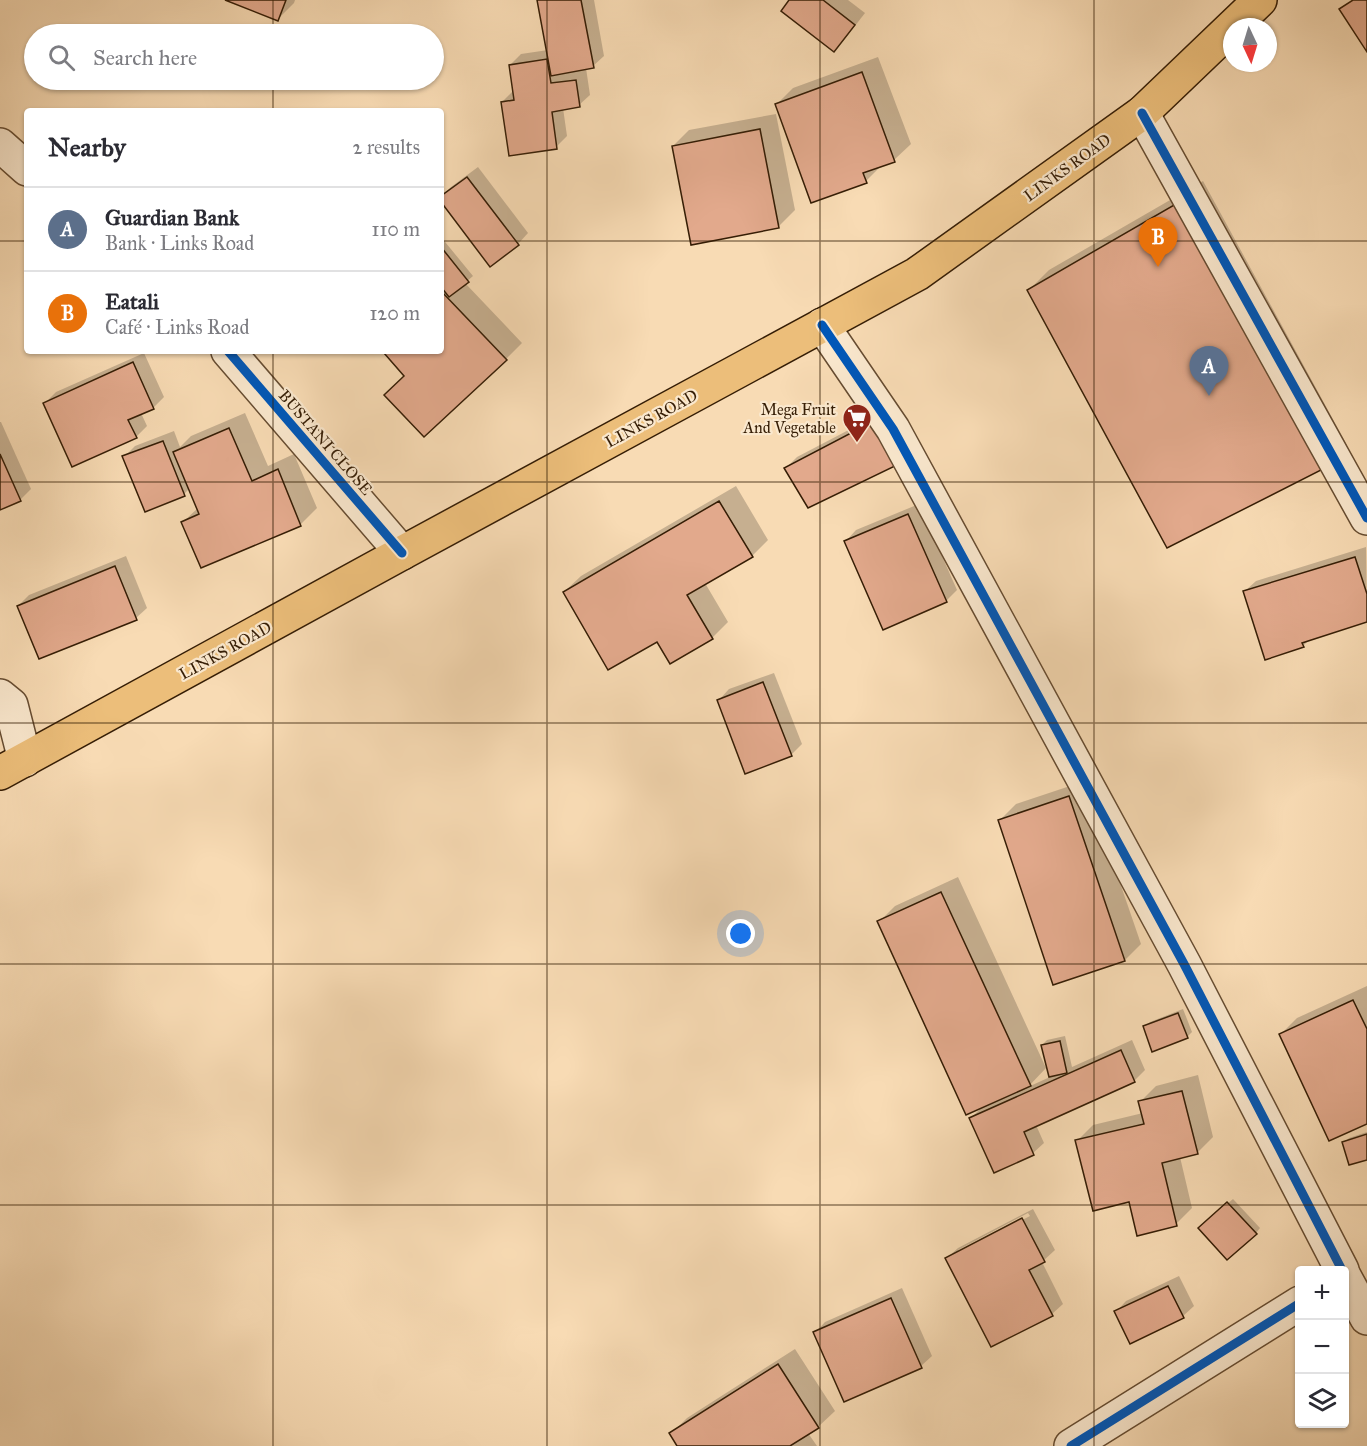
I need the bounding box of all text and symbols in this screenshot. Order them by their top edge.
north arrow [1223,18,1277,72]
search box [24,24,444,90]
icon: search [45,41,78,74]
text: Search here [93,44,197,71]
street label: LINKS ROAD [1020,130,1114,205]
text: Nearby [48,131,126,163]
text: 2 results [352,135,420,159]
text: Guardian Bank [105,204,239,231]
text: A [61,217,74,241]
text: 110 m [372,217,420,241]
pin: B [1138,218,1178,267]
text: Bank · Links Road [105,231,254,255]
text: Eatali [105,288,159,315]
text: B [61,301,74,325]
text: 120 m [369,301,420,325]
text: Café · Links Road [105,315,250,339]
pin: A [1190,346,1228,396]
street label: LINKS ROAD [602,385,701,452]
street label: BUSTANI CLOSE [275,386,376,499]
place label: Mega Fruit And Vegetable [742,400,836,438]
supermarket icon: Mega Fruit And Vegetable [841,402,873,444]
street label: LINKS ROAD [176,617,275,684]
your location [726,919,755,948]
map controls [1295,1266,1349,1428]
button: + [1295,1266,1349,1320]
button: − [1295,1320,1349,1374]
button: layers [1295,1374,1349,1428]

